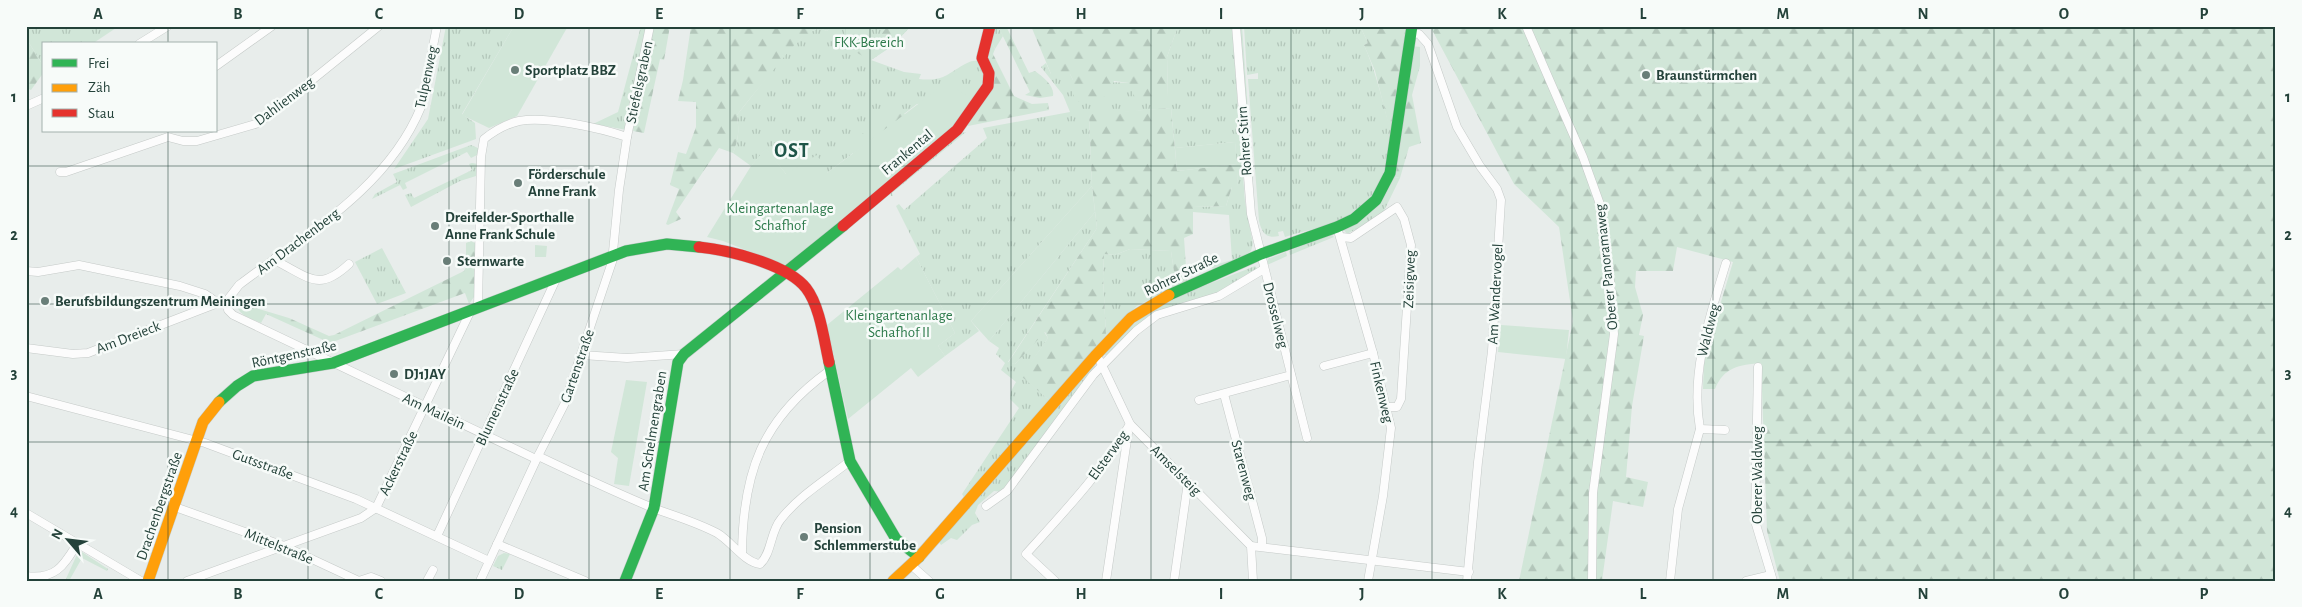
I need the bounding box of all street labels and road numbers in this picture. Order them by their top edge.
street label: Stiefelsgraben [623,39,656,125]
street label: Tulpenweg [413,44,441,110]
street label: Dahlienweg [252,74,317,128]
street label: Rohrer Stirn [1235,106,1254,176]
street label: Frankental [879,127,936,178]
street label: Oberer Panoramaweg [1592,203,1621,331]
street label: Am Drachenberg [254,205,343,277]
street label: Am Wandervogel [1485,243,1506,345]
street label: Zeisigweg [1401,249,1418,309]
street label: Rohrer Straße [1142,250,1221,299]
street label: Drosselweg [1260,281,1291,350]
street label: Waldweg [1695,301,1723,359]
street label: Am Dreieck [94,318,163,357]
street label: Gartenstraße [558,327,597,405]
street label: Röntgenstraße [250,338,338,371]
street label: Finkenweg [1367,360,1396,425]
street label: Blumenstraße [473,366,522,448]
street label: Am Schelmengraben [636,370,669,492]
street label: Am Mailein [400,390,467,432]
street label: Oberer Waldweg [1750,425,1765,524]
street label: Elsterweg [1086,427,1132,483]
street label: Ackerstraße [376,429,421,498]
street label: Starenweg [1228,438,1259,503]
street label: Amselsteig [1147,442,1204,499]
street label: Gutsstraße [230,446,295,482]
street label: Drachenbergstraße [134,450,185,562]
street label: Mittelstraße [242,526,315,567]

